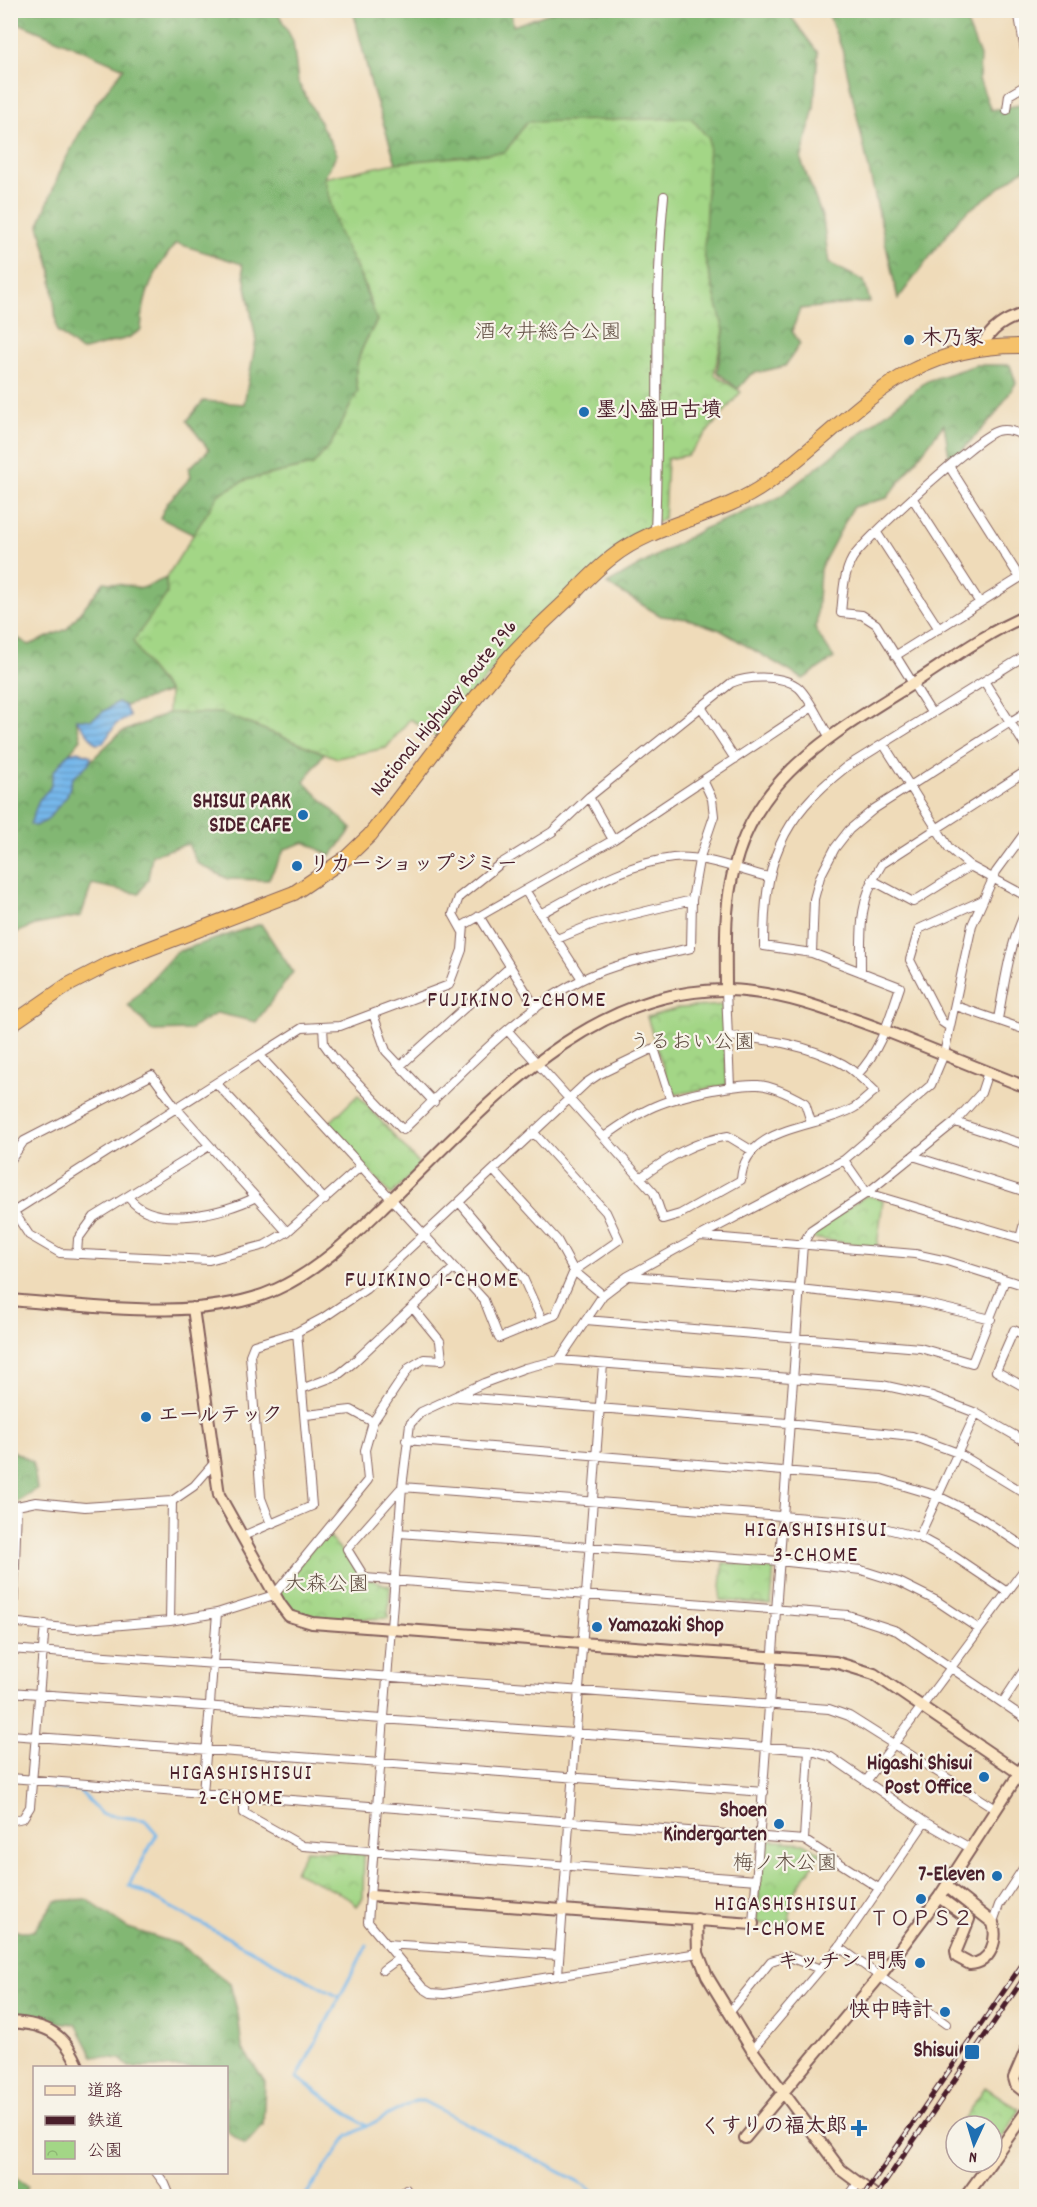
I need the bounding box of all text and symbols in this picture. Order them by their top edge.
park label: 酒々井総合公園 [475,319,622,349]
place label: 木乃家 [921,325,984,355]
marker: 木乃家 [902,333,916,347]
place label: 墨小盛田古墳 [596,397,722,427]
marker: 墨小盛田古墳 [577,405,591,419]
street label: National Highway Route 296 [364,614,526,804]
place label: SHISUI PARK SIDE CAFE [193,788,291,842]
marker: SHISUI PARK SIDE CAFE [296,808,310,822]
place label: リカーショップジミー [309,851,518,881]
marker: リカーショップジミー [290,859,304,873]
district label: FUJIKINO 2-CHOME [427,986,607,1017]
park label: うるおい公園 [629,1029,755,1059]
district label: FUJIKINO 1-CHOME [345,1266,519,1297]
place label: エールテック [158,1402,283,1432]
marker: エールテック [139,1410,153,1424]
district label: HIGASHISHISUI 3-CHOME [744,1516,888,1572]
park label: 大森公園 [285,1571,369,1601]
place label: Yamazaki Shop [608,1612,724,1642]
marker: Yamazaki Shop [590,1620,604,1634]
place label: Higashi Shisui Post Office [867,1750,972,1804]
district label: HIGASHISHISUI 2-CHOME [169,1759,313,1815]
marker: Higashi Shisui Post Office [977,1770,991,1784]
place label: Shoen Kindergarten [663,1797,767,1851]
marker: Shoen Kindergarten [772,1817,786,1831]
park label: 梅ノ木公園 [733,1850,838,1880]
place label: 7-Eleven [918,1861,985,1891]
marker: 7-Eleven [990,1869,1004,1883]
district label: HIGASHISHISUI 1-CHOME [714,1890,858,1946]
marker: ＴＯＰＳ２ [914,1892,928,1906]
place label: ＴＯＰＳ２ [869,1906,974,1936]
place label: キッチン 門馬 [777,1948,908,1978]
marker: キッチン 門馬 [913,1956,927,1970]
place label: 快中時計 [849,1997,933,2027]
marker: 快中時計 [938,2005,952,2019]
place label: Shisui [914,2037,958,2067]
marker: Shisui [963,2043,981,2061]
legend [33,2066,228,2174]
text: 道路 [87,2080,123,2105]
text: 鉄道 [87,2110,123,2135]
place label: くすりの福太郎 [700,2113,847,2143]
north arrow [944,2114,1004,2174]
marker: くすりの福太郎 [852,2121,866,2135]
text: 公園 [87,2140,123,2165]
text: N [968,2145,978,2168]

